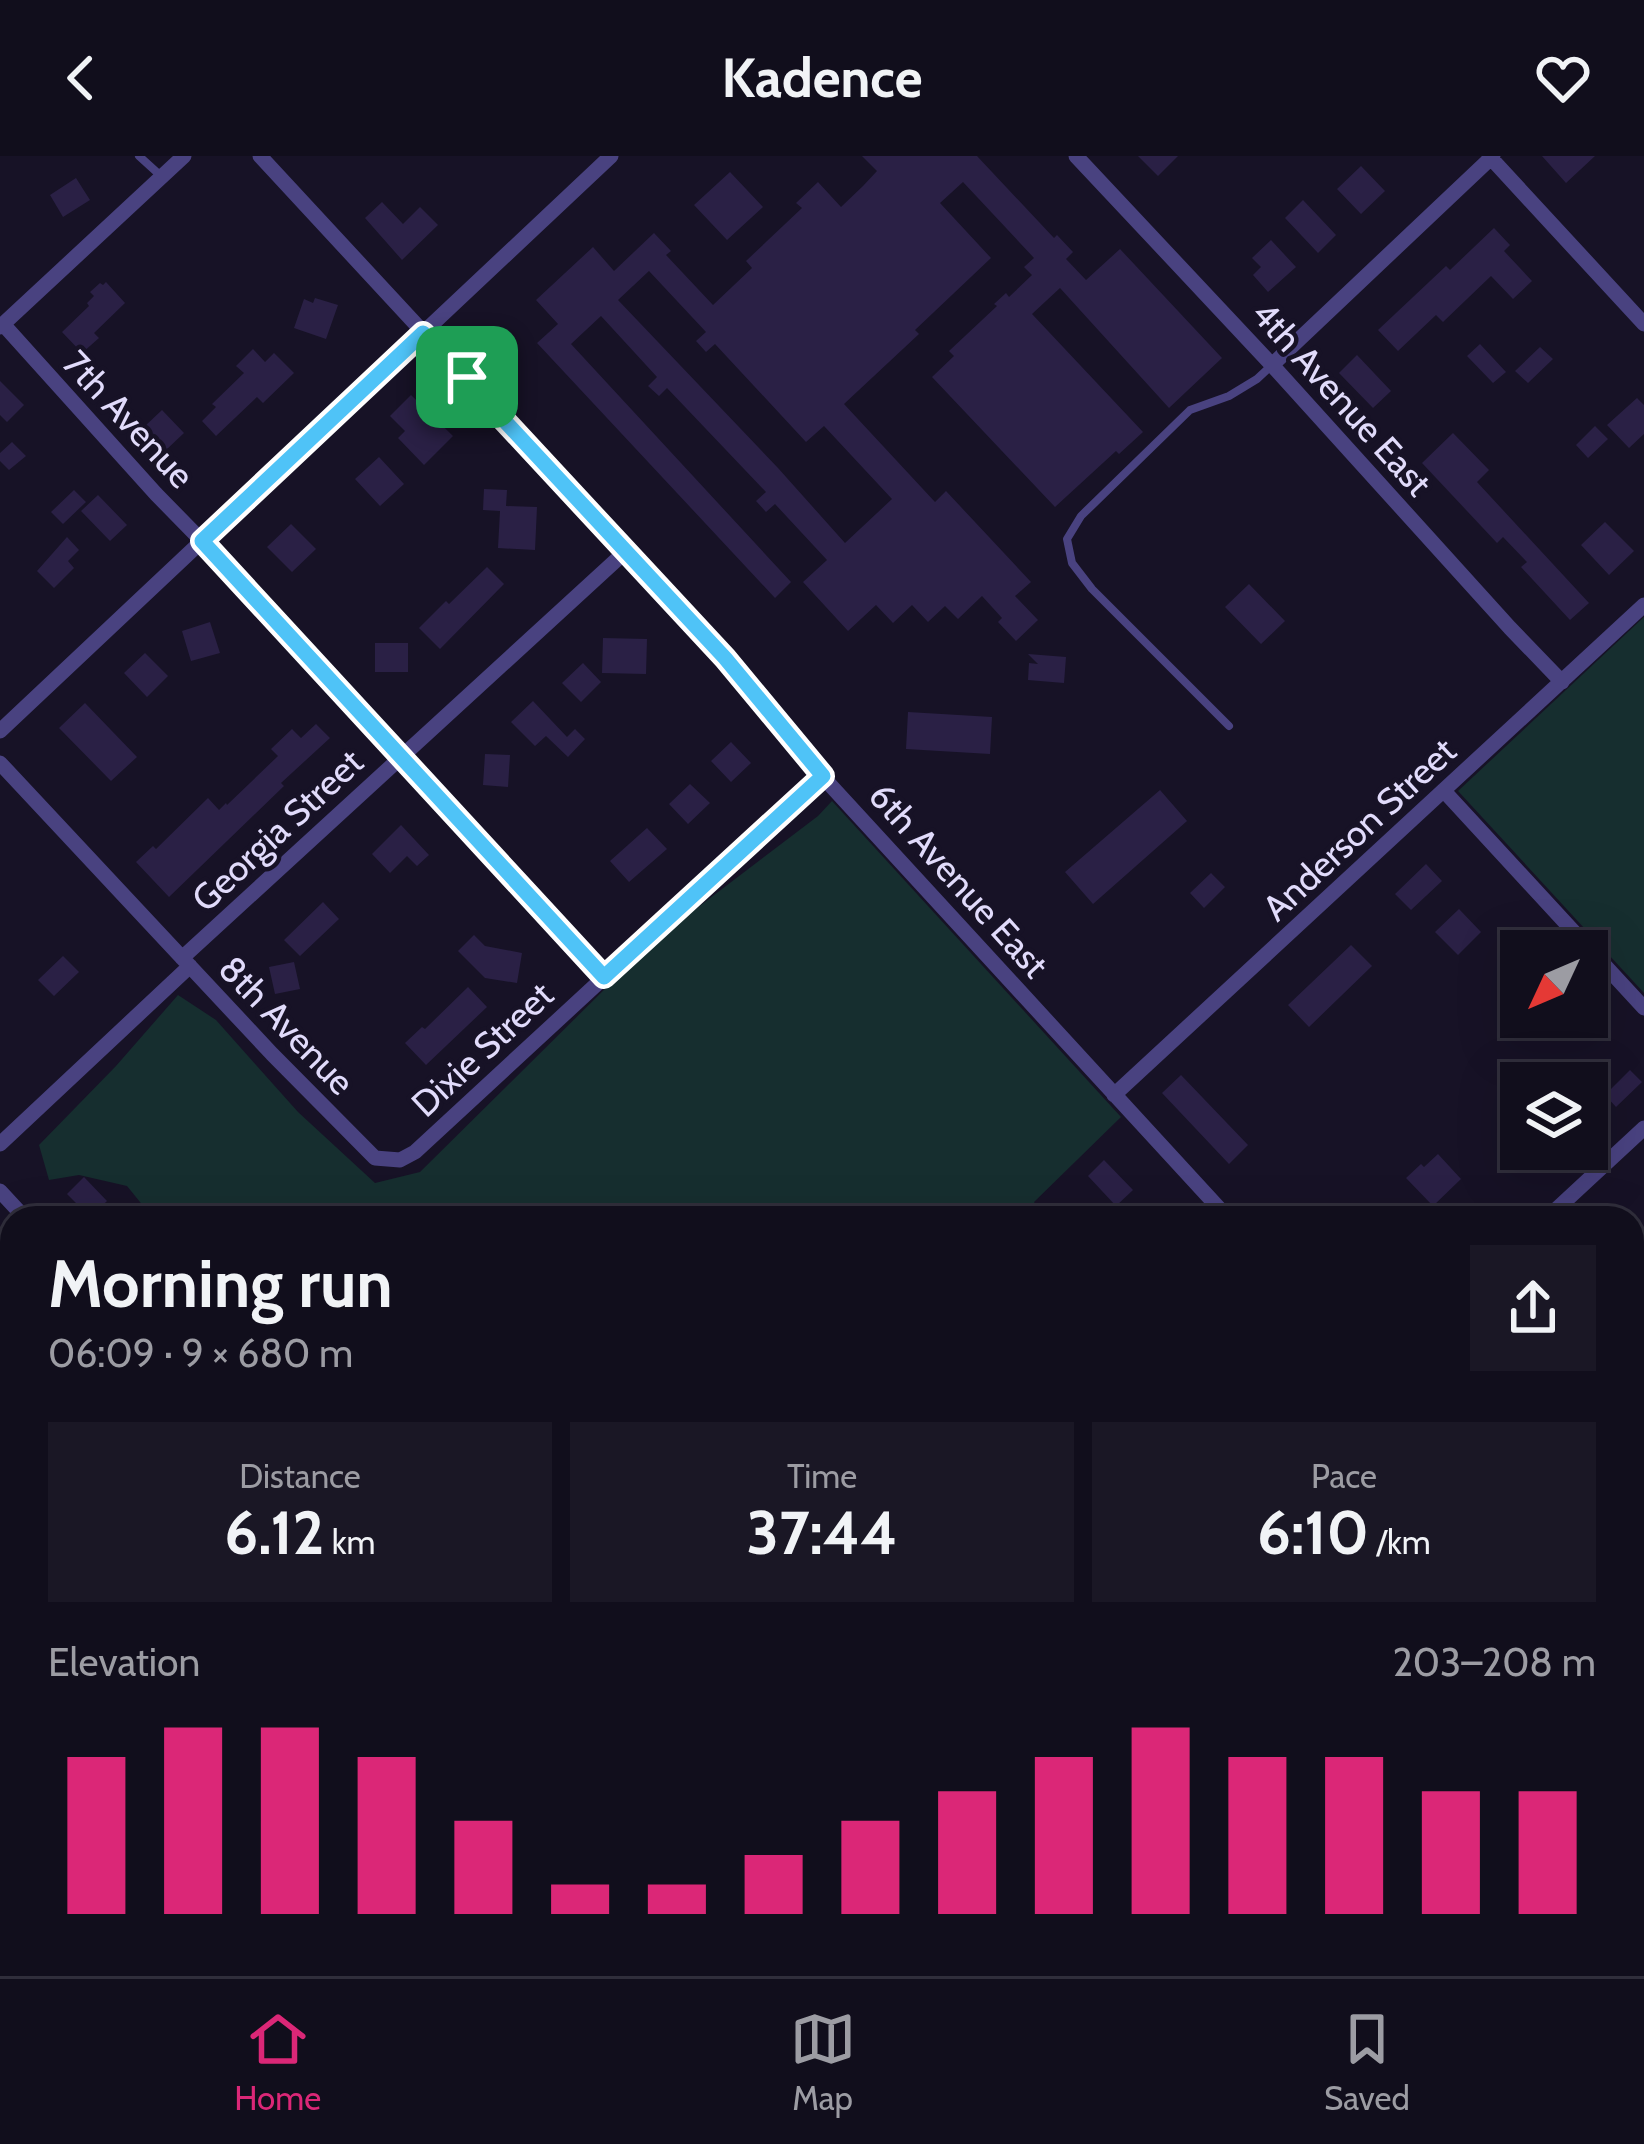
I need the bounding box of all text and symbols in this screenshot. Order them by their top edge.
icon: back [48,45,114,111]
text: Kadence [721,45,923,111]
icon: heart [1530,45,1596,111]
street label: 4th Avenue East [1243,291,1441,505]
pin [416,326,518,428]
street label: 7th Avenue [54,341,204,497]
icon: arrive [434,344,500,410]
street label: Anderson Street [1253,728,1465,930]
street label: Georgia Street [182,740,372,920]
street label: 6th Avenue East [860,774,1058,986]
north arrow [1500,930,1608,1038]
map controls [1500,930,1608,1170]
street label: 8th Avenue [210,947,364,1103]
street label: Dixie Street [402,972,562,1126]
button: layers [1500,1062,1608,1170]
text: Morning run [48,1243,393,1324]
button: share [1470,1245,1596,1371]
text: 06:09 · 9 × 680 m [48,1329,353,1377]
text: Distance [239,1456,361,1496]
text: Time [787,1456,857,1496]
text: Pace [1311,1456,1377,1496]
text: 6.12 [225,1496,324,1569]
text: 37:44 [747,1496,897,1569]
text: 6:10 [1257,1496,1369,1569]
text: km [324,1522,376,1562]
text: /km [1369,1522,1431,1562]
text: Elevation [48,1638,200,1686]
text: 203–208 m [1392,1638,1596,1686]
tab: Home [234,2006,321,2118]
tab: Map [790,2006,856,2118]
tab: Saved [1324,2006,1410,2118]

